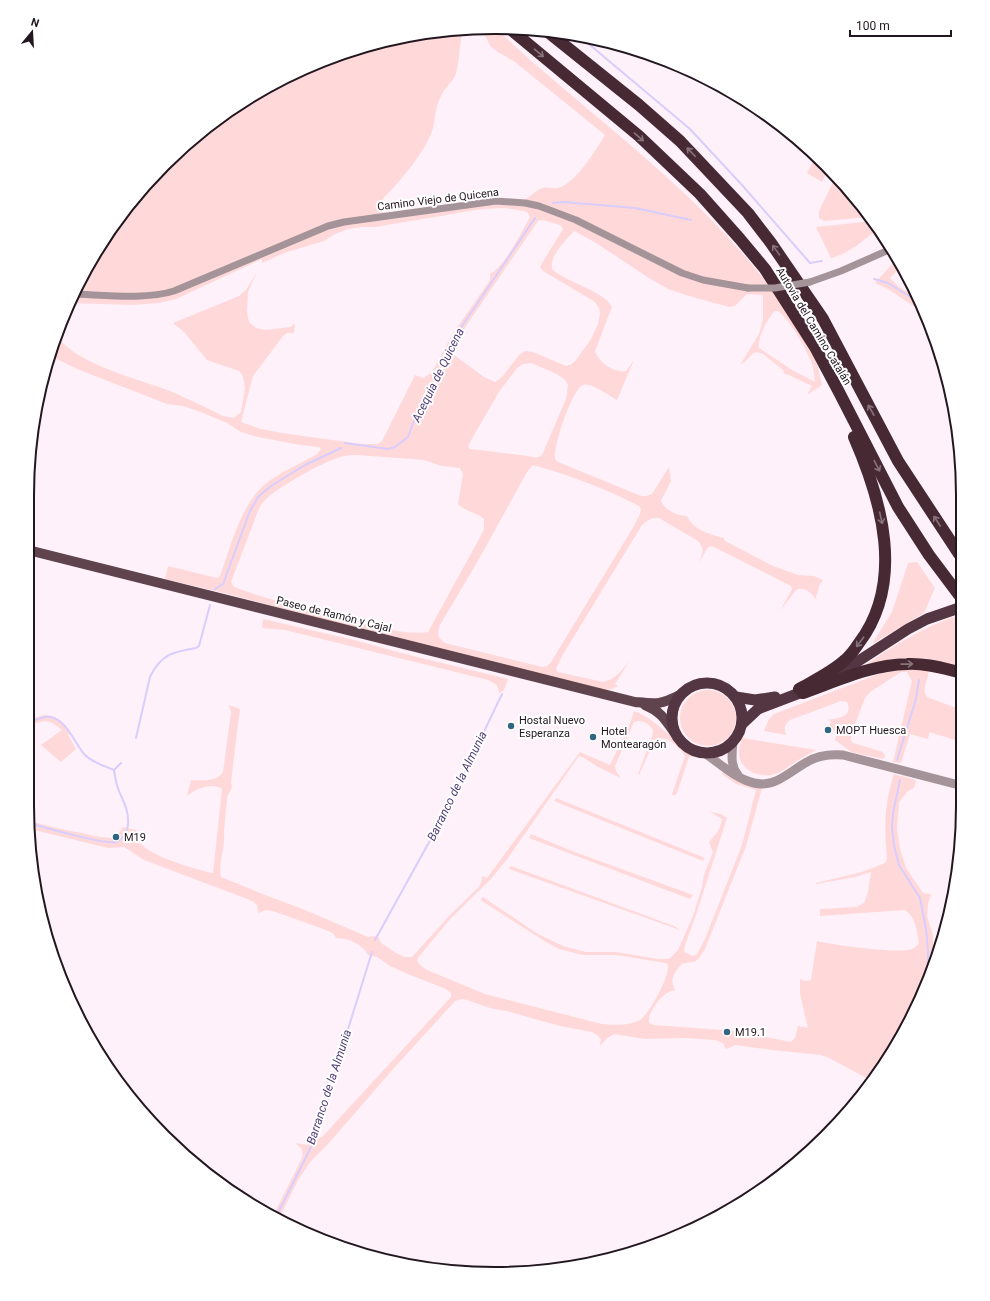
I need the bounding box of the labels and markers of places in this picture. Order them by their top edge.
place label: Hostal Nuevo Esperanza [519,714,585,740]
marker: Hostal Nuevo Esperanza [506,721,516,731]
place label: MOPT Huesca [836,724,906,737]
place label: Hotel Montearagón [601,725,666,751]
marker: MOPT Huesca [823,725,833,735]
marker: Hotel Montearagón [588,732,598,742]
place label: M19 [124,831,146,844]
marker: M19 [111,832,121,842]
place label: M19.1 [735,1026,766,1039]
marker: M19.1 [722,1027,732,1037]

